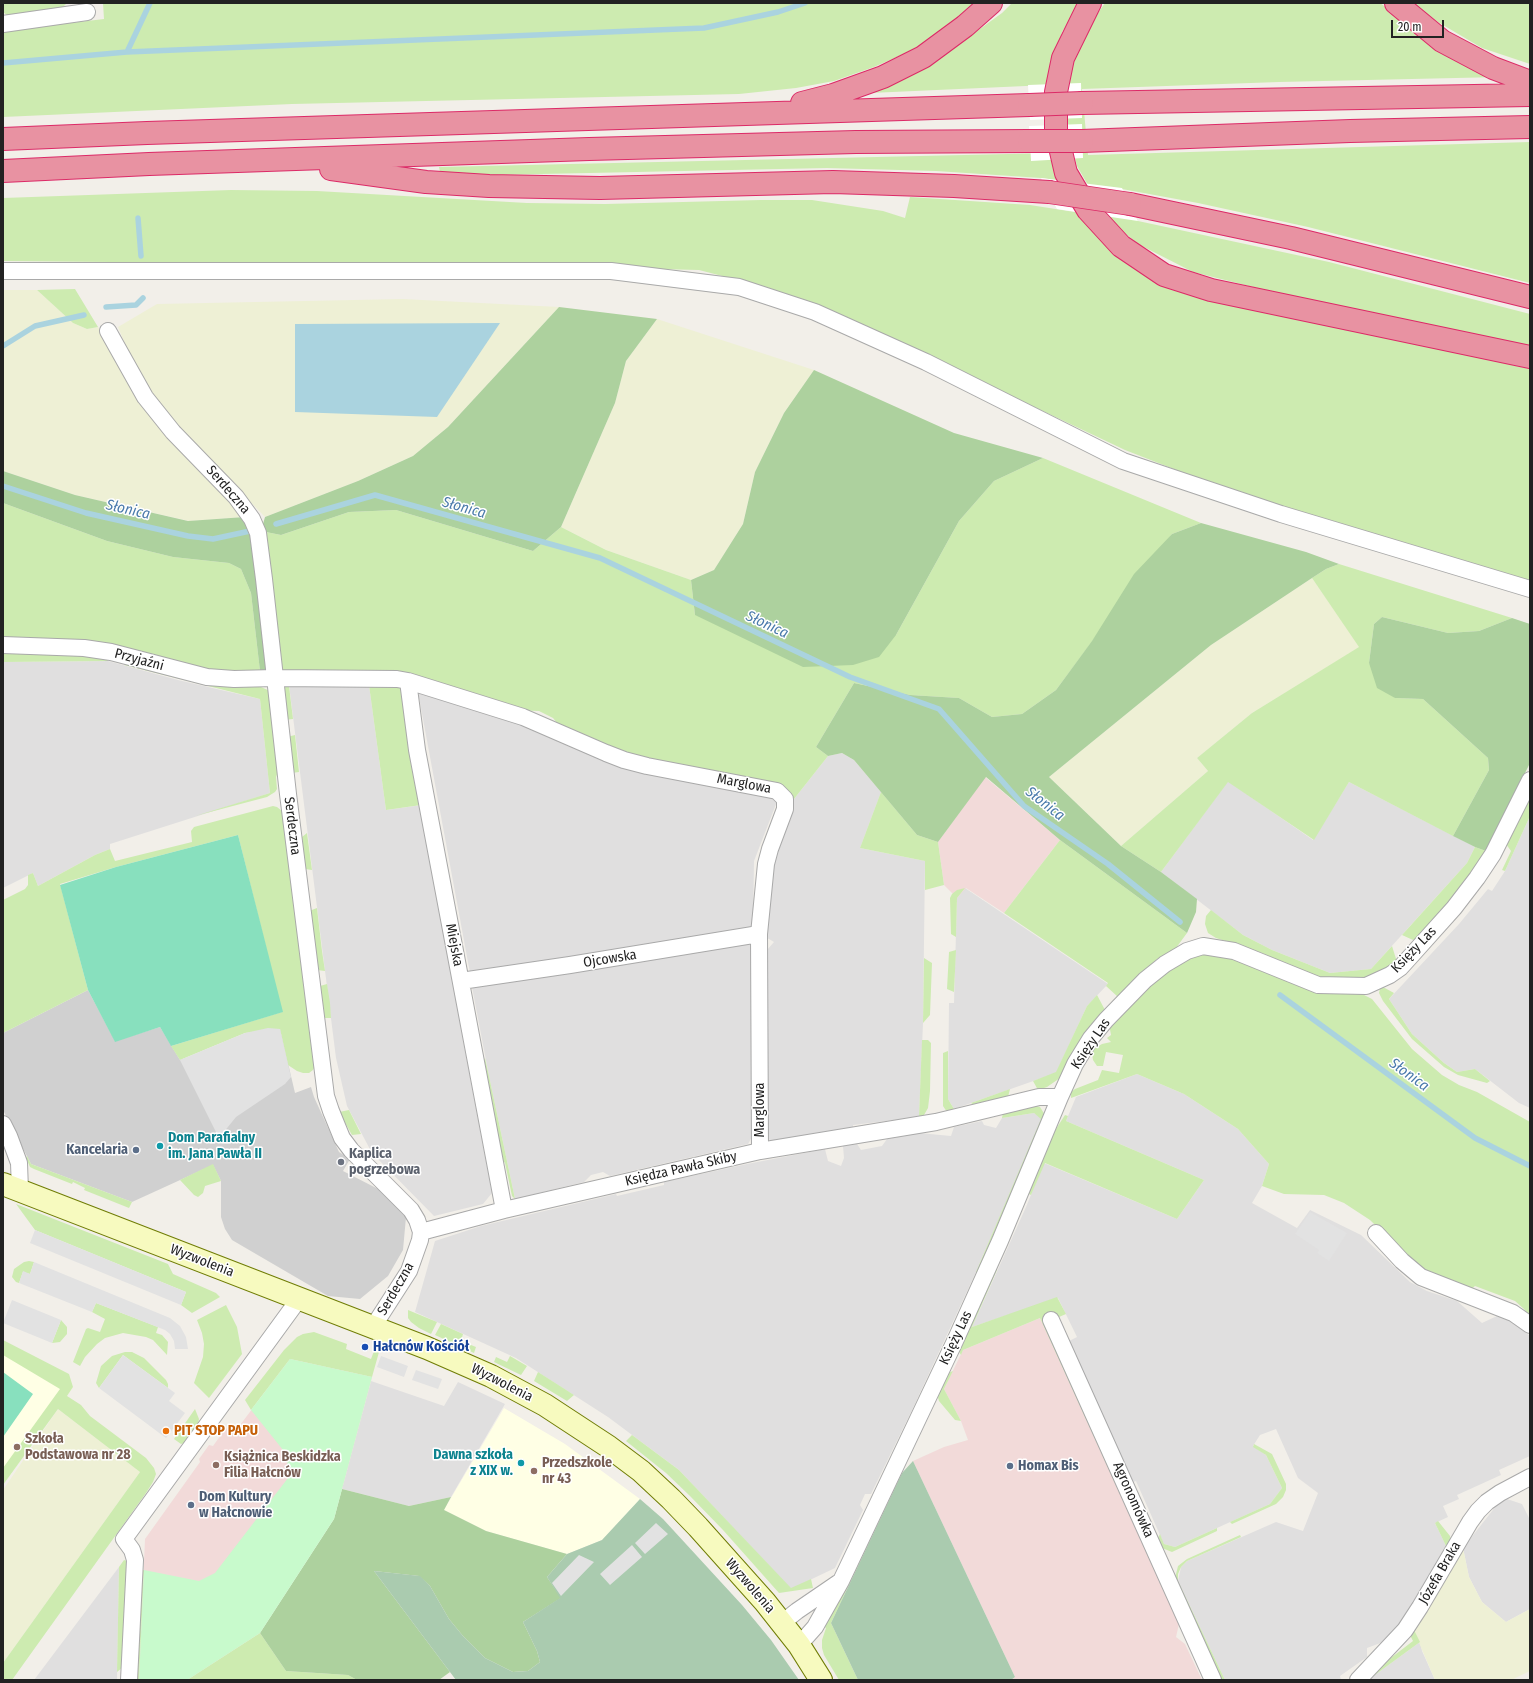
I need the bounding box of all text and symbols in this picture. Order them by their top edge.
scale bar [1393,12,1446,38]
text: 20 m [1398,20,1422,34]
street label: Serdeczna [202,462,254,518]
water label: Słonica [440,493,488,523]
water label: Słonica [104,496,152,524]
water label: Słonica [743,607,791,643]
street label: Przyjaźni [112,645,166,675]
street label: Marglowa [715,771,773,797]
water label: Słonica [1022,783,1068,825]
street label: Serdeczna [280,796,304,856]
street label: Miejska [442,922,466,968]
street label: Księży Las [1388,923,1440,977]
street label: Ojcowska [582,947,638,971]
street label: Księży Las [1068,1015,1114,1073]
water label: Słonica [1386,1055,1432,1095]
street label: Marglowa [752,1083,768,1137]
place label: Dom Parafialny im. Jana Pawła II [168,1130,262,1162]
marker: Dom Parafialny im. Jana Pawła II [155,1141,165,1151]
place label: Kancelaria [66,1142,128,1158]
marker: Kancelaria [131,1145,141,1155]
place label: Kaplica pogrzebowa [349,1146,420,1178]
street label: Księdza Pawła Skiby [624,1148,738,1190]
marker: Kaplica pogrzebowa [336,1157,346,1167]
street label: Wyzwolenia [168,1241,236,1281]
street label: Serdeczna [374,1259,418,1319]
street label: Księży Las [936,1308,976,1368]
place label: Hałcnów Kościół [373,1339,469,1355]
marker: Hałcnów Kościół [360,1342,370,1352]
street label: Wyzwolenia [468,1360,536,1406]
place label: PIT STOP PAPU [174,1423,258,1439]
marker: PIT STOP PAPU [161,1426,171,1436]
place label: Szkoła Podstawowa nr 28 [25,1431,131,1464]
marker: Szkoła Podstawowa nr 28 [12,1442,22,1452]
place label: Dawna szkoła z XIX w. [433,1447,513,1480]
place label: Książnica Beskidzka Filia Hałcnów [224,1449,341,1482]
place label: Przedszkole nr 43 [542,1455,612,1488]
marker: Dawna szkoła z XIX w. [516,1458,526,1468]
place label: Homax Bis [1018,1458,1079,1474]
marker: Książnica Beskidzka Filia Hałcnów [211,1460,221,1470]
street label: Agronomówka [1109,1460,1157,1540]
marker: Homax Bis [1005,1461,1015,1471]
marker: Przedszkole nr 43 [529,1466,539,1476]
place label: Dom Kultury w Hałcnowie [199,1489,272,1522]
marker: Dom Kultury w Hałcnowie [186,1500,196,1510]
street label: Józefa Braka [1415,1539,1465,1607]
street label: Wyzwolenia [722,1555,778,1617]

